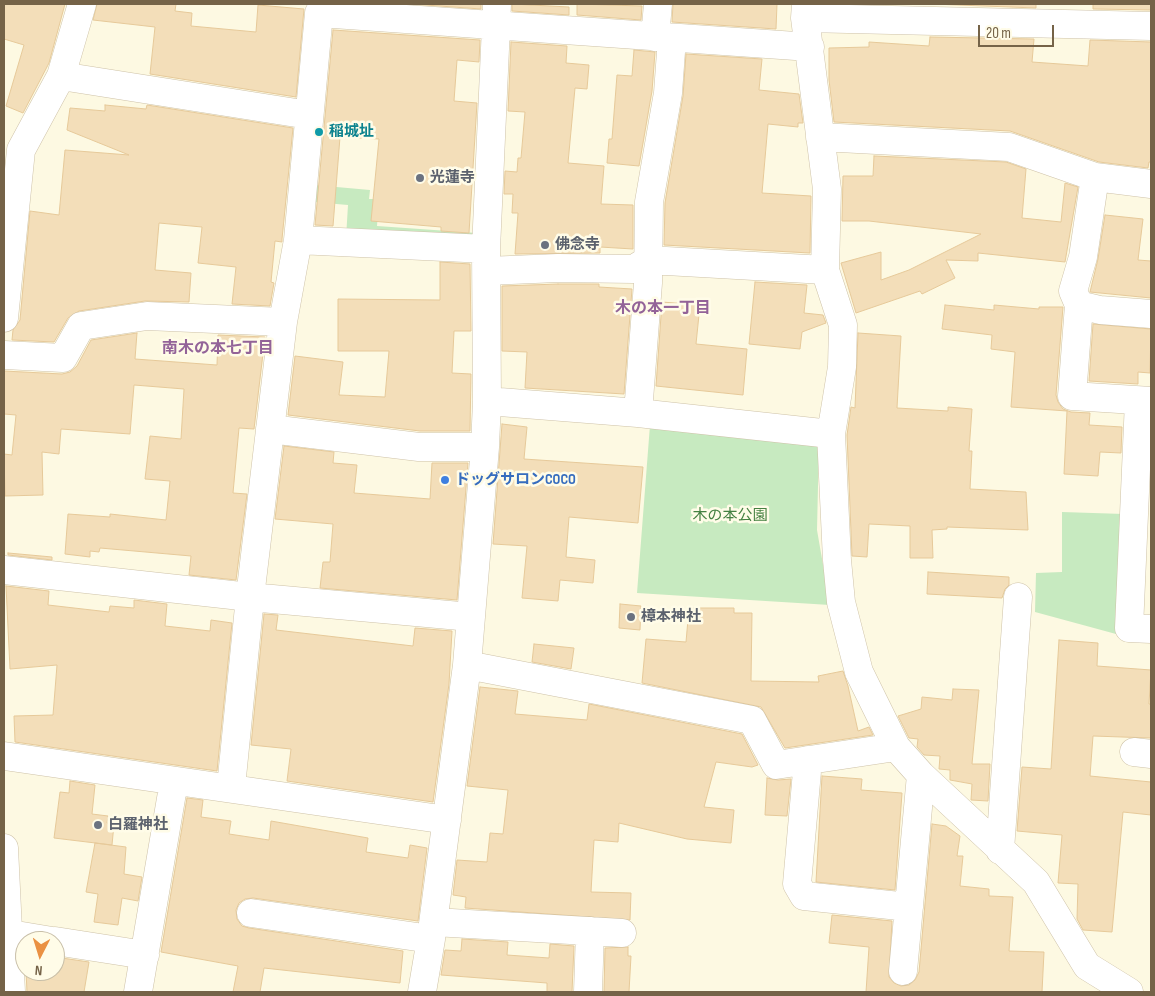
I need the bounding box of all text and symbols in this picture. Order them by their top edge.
scale bar [980,15,1056,47]
text: 20 m [986,24,1011,43]
place label: 稲城址 [329,123,374,141]
marker: 稲城址 [313,126,325,138]
place label: 光蓮寺 [430,169,475,187]
marker: 光蓮寺 [414,172,426,184]
place label: 佛念寺 [555,236,600,254]
marker: 佛念寺 [539,239,551,251]
district label: 木の本一丁目 [615,299,711,319]
district label: 南木の本七丁目 [162,339,274,359]
place label: ドッグサロンCOCO [455,471,576,489]
marker: ドッグサロンCOCO [439,474,451,486]
park label: 木の本公園 [693,507,767,525]
place label: 樟本神社 [641,608,701,626]
marker: 樟本神社 [625,611,637,623]
place label: 白羅神社 [108,816,168,834]
marker: 白羅神社 [92,819,104,831]
north arrow [15,931,65,981]
text: N [34,962,43,979]

